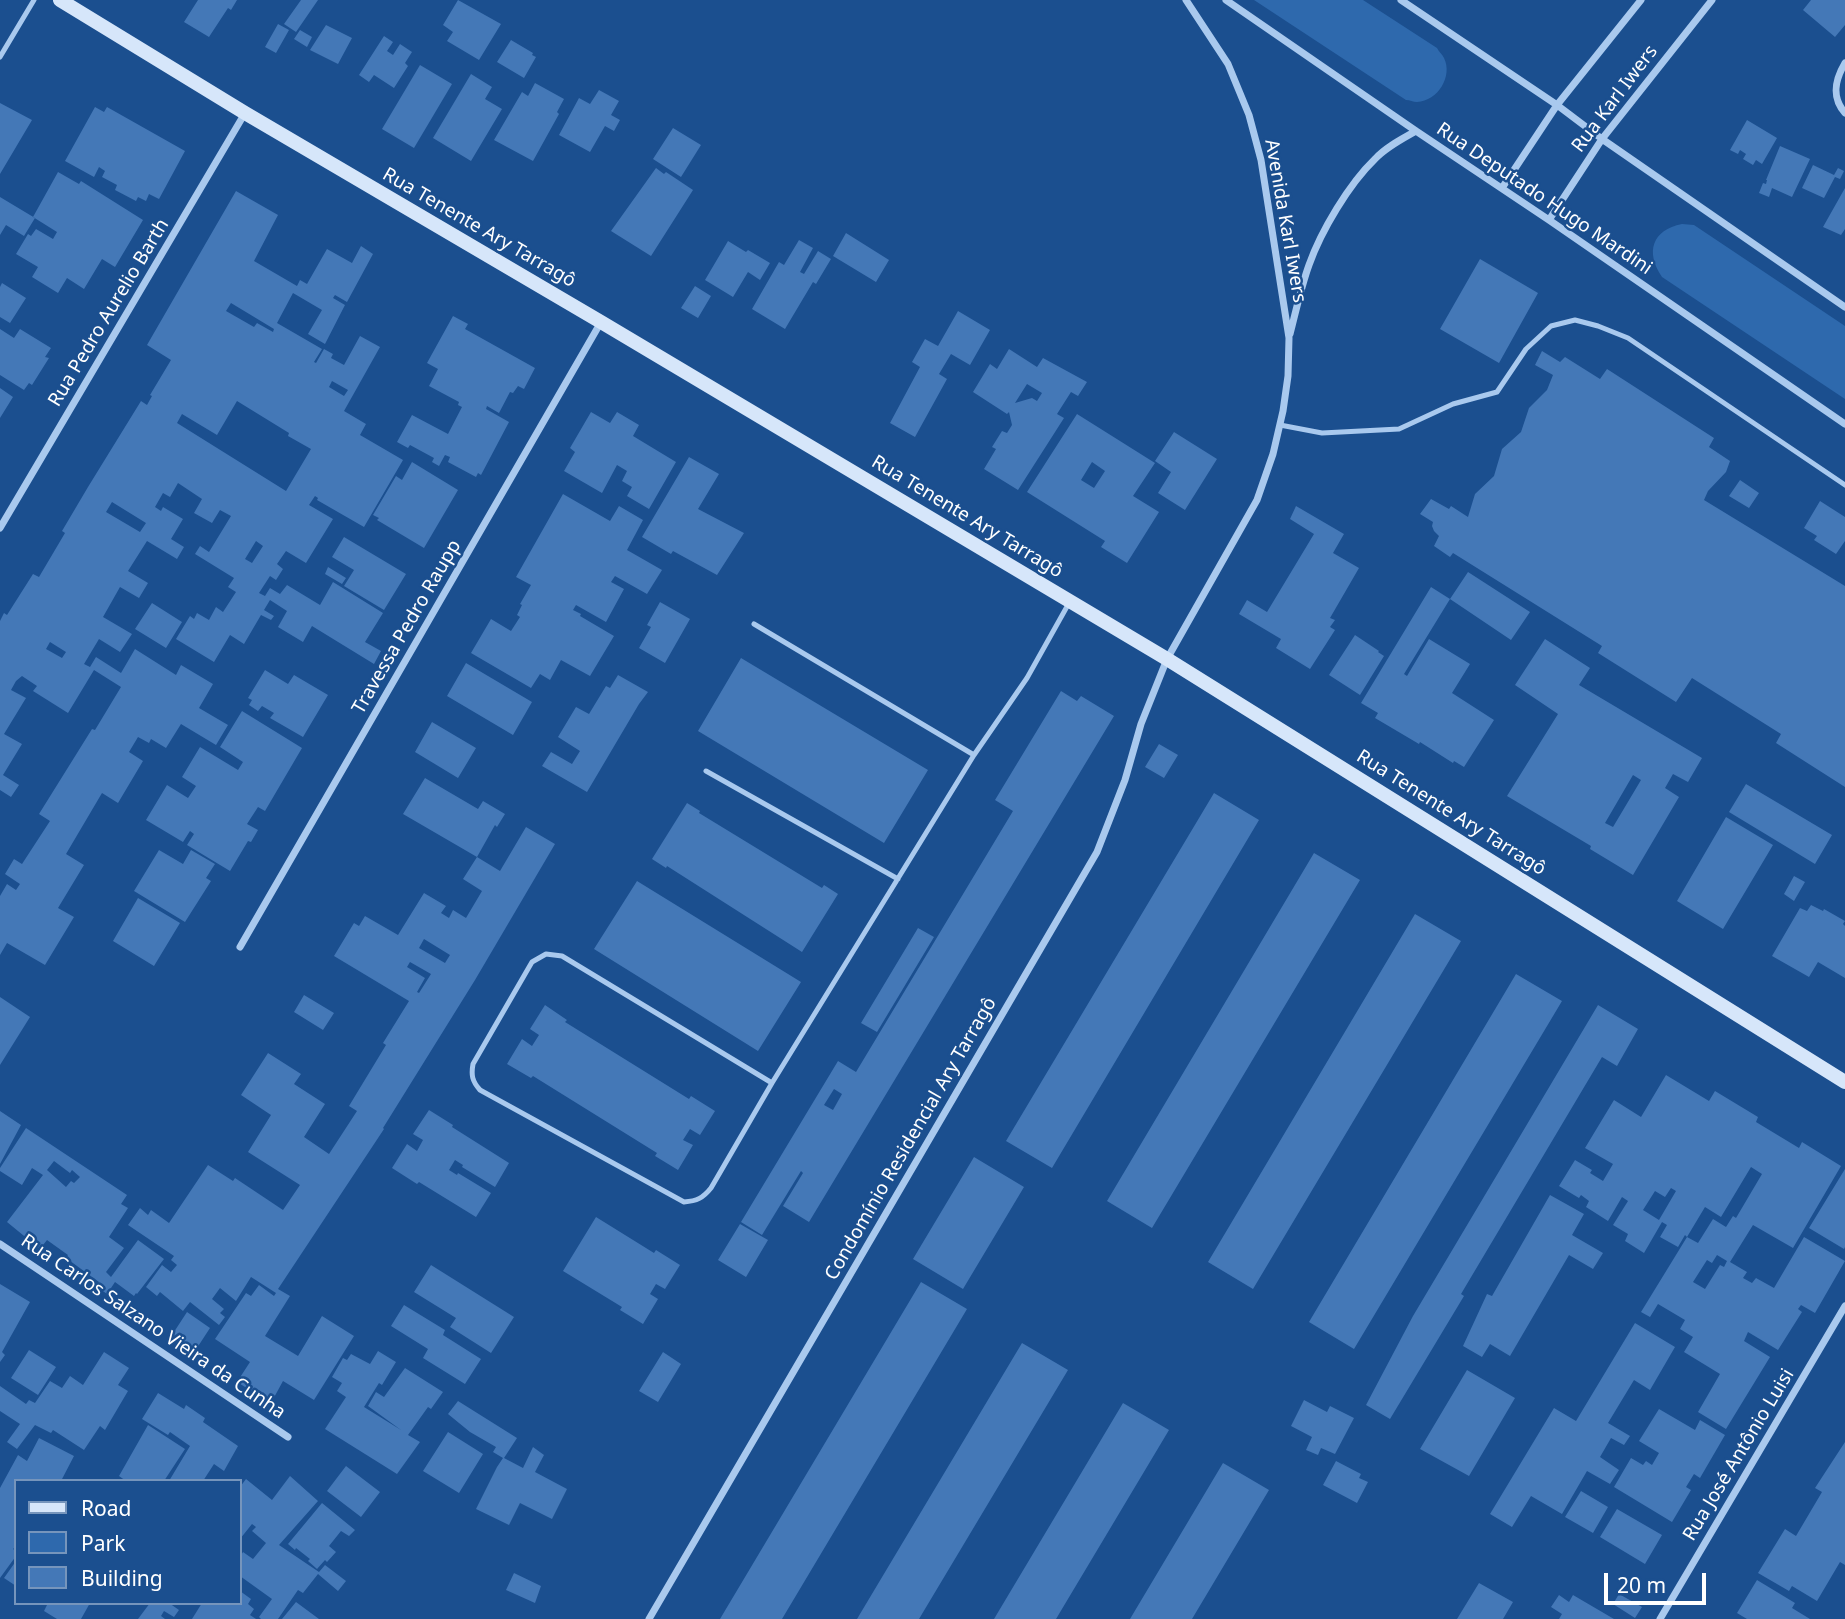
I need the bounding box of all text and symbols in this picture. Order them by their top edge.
street label: Rua Karl Iwers [1567,41,1663,157]
street label: Rua Deputado Hugo Mardini [1432,118,1656,280]
street label: Avenida Karl Iwers [1259,137,1311,305]
street label: Rua Tenente Ary Tarragô [378,163,580,293]
street label: Rua Pedro Aurelio Barth [44,215,174,411]
street label: Rua Tenente Ary Tarragô [867,451,1067,583]
street label: Travessa Pedro Raupp [348,536,466,718]
street label: Rua Tenente Ary Tarragô [1352,745,1550,881]
street label: Condomínio Residencial Ary Tarragô [820,994,1002,1284]
street label: Rua Carlos Salzano Vieira da Cunha [16,1230,290,1424]
street label: Rua José Antônio Luisi [1679,1365,1799,1545]
legend [14,1479,242,1605]
text: Road [81,1494,131,1522]
text: Park [81,1529,125,1557]
scale bar [1607,1560,1708,1604]
text: Building [81,1564,163,1592]
text: 20 m [1617,1571,1666,1599]

